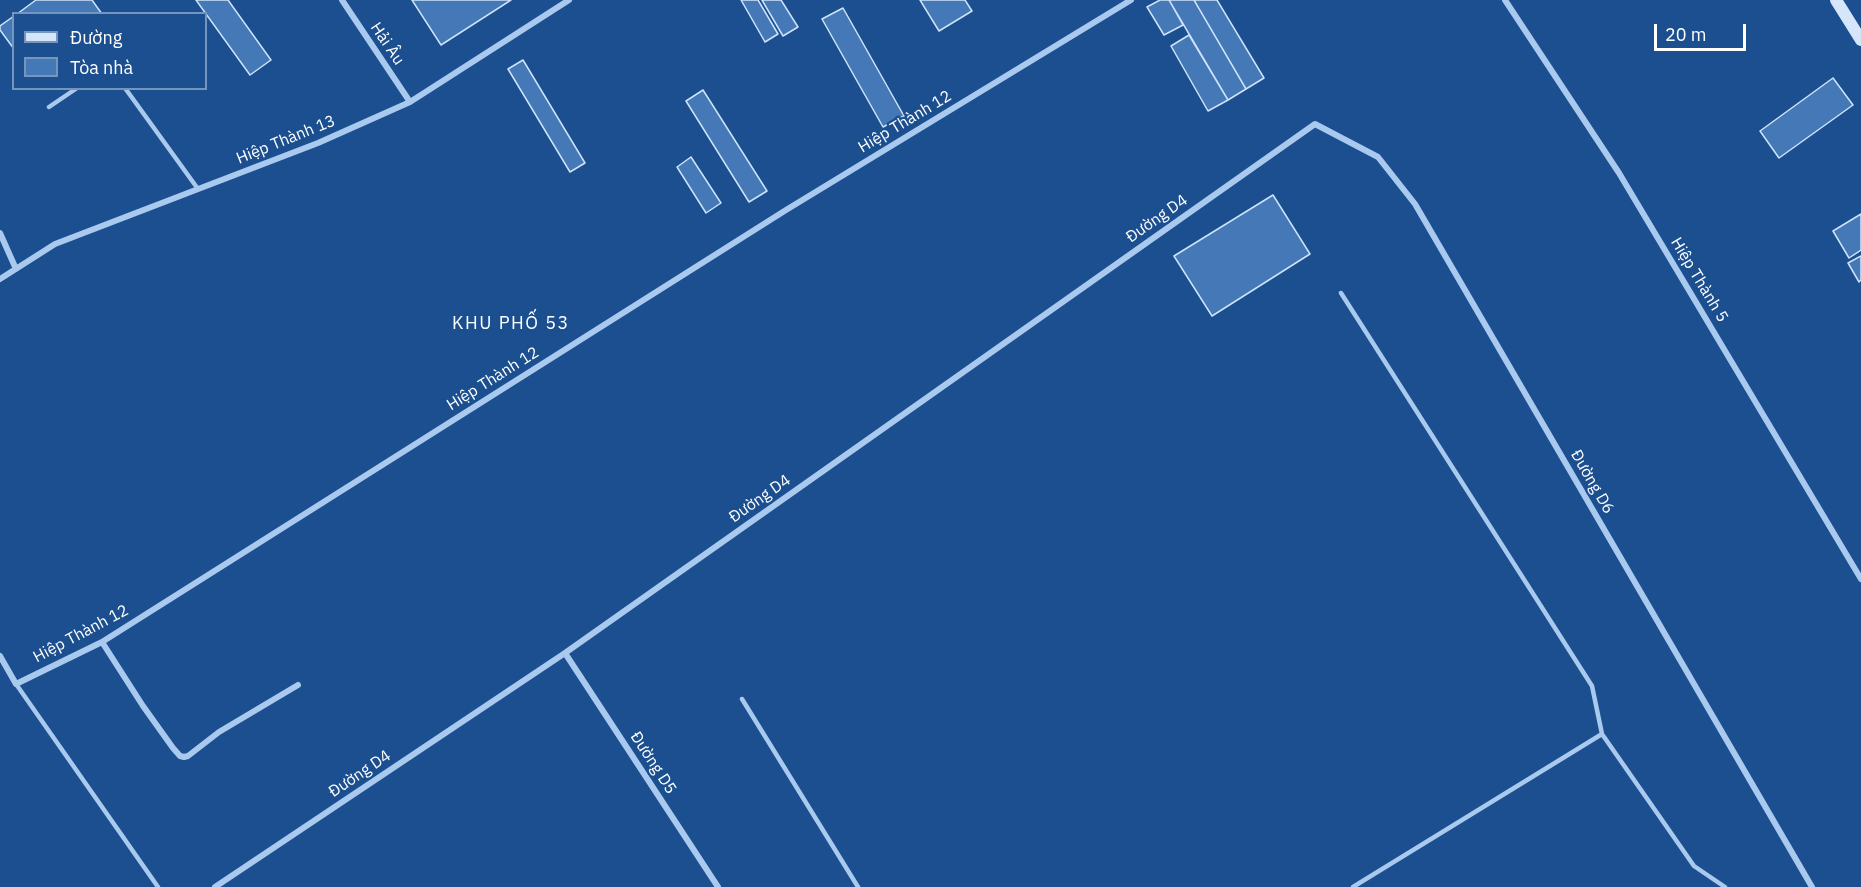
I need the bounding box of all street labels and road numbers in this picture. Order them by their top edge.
street label: Hải Âu [366,19,408,69]
street label: Hiệp Thành 12 [855,87,955,157]
street label: Hiệp Thành 13 [234,111,338,169]
street label: Đường D4 [1123,191,1191,247]
street label: Hiệp Thành 5 [1666,234,1732,326]
street label: Hiệp Thành 12 [443,343,543,415]
street label: Đường D6 [1566,447,1618,517]
street label: Đường D4 [726,471,794,527]
street label: Hiệp Thành 12 [30,601,132,667]
street label: Đường D5 [626,728,680,798]
street label: Đường D4 [325,746,395,802]

